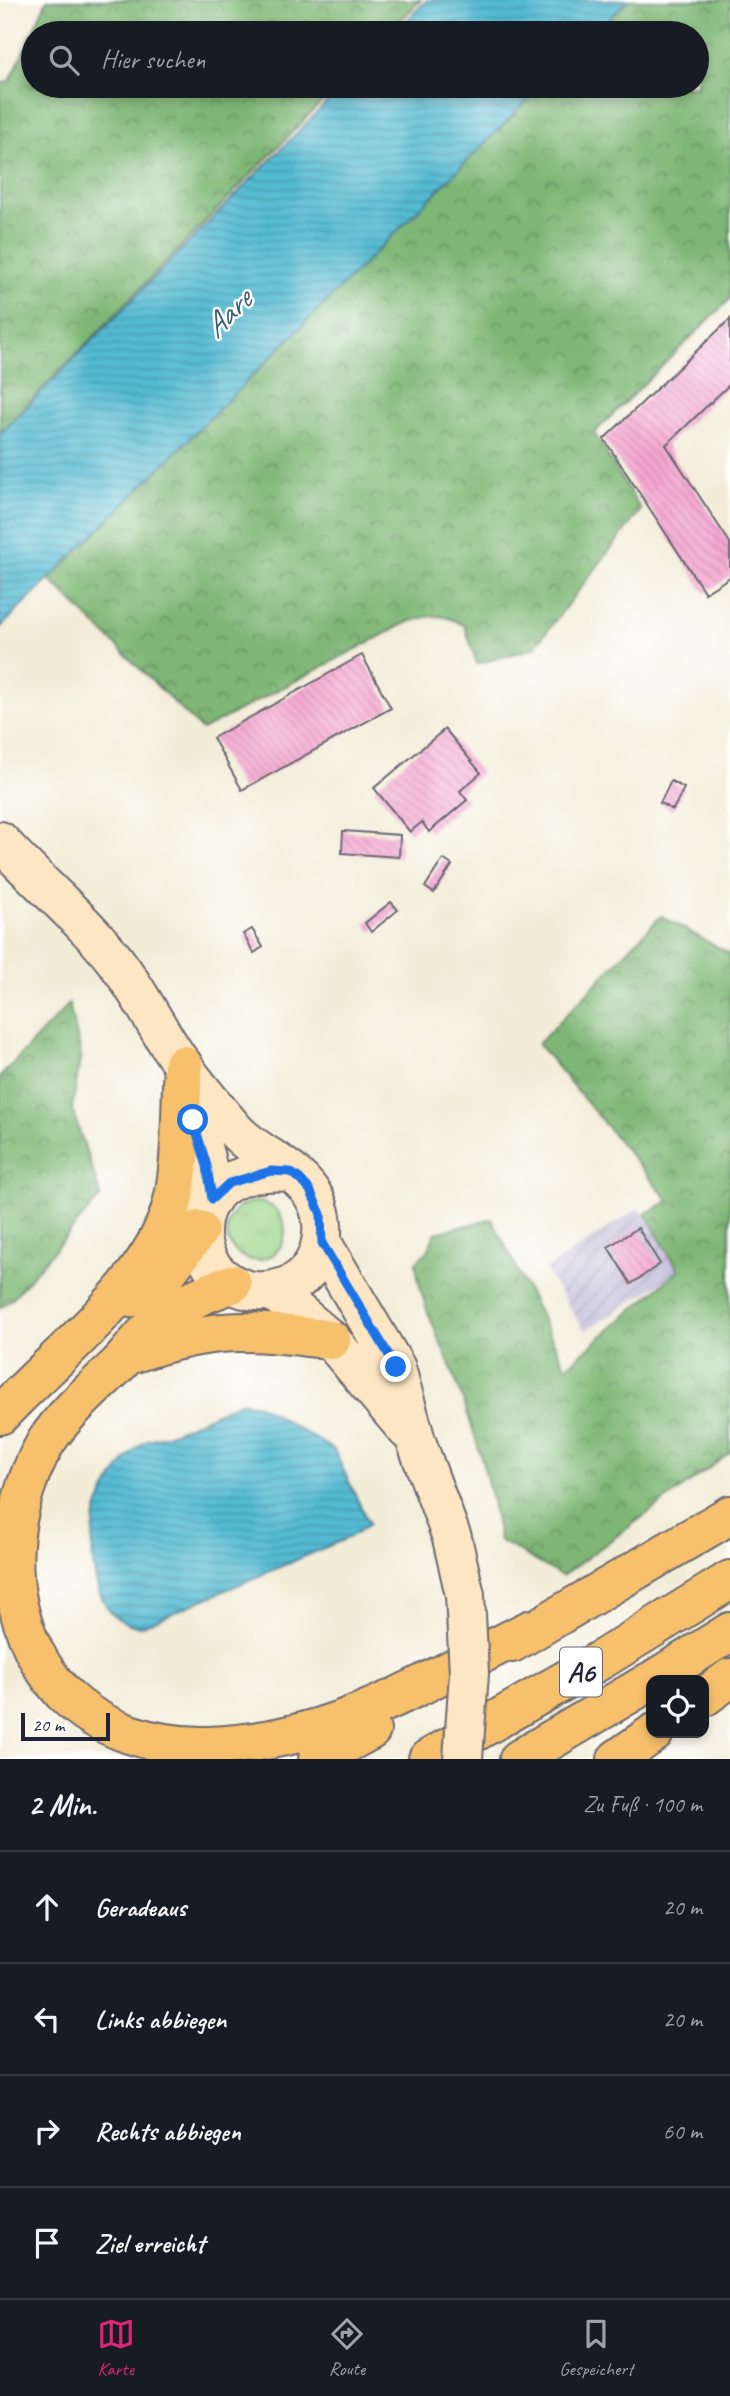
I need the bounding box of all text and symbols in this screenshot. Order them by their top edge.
search box [21,21,709,98]
icon: search [45,41,83,79]
text: Hier suchen [101,43,205,76]
water label: Aare [194,277,263,346]
route start [177,1104,208,1135]
route end [380,1351,411,1382]
road number: A6 [560,1648,602,1696]
map controls [646,1675,709,1738]
button: locate [646,1675,709,1738]
scale bar [21,1710,110,1742]
text: 20 m [32,1713,64,1737]
text: 2 Min. [28,1786,97,1824]
text: Zu Fuß · 100 m [583,1790,702,1819]
icon: ahead [28,1888,66,1926]
text: Geradeaus [95,1891,186,1924]
text: 20 m [663,1893,702,1922]
icon: left [28,2000,66,2038]
text: Links abbiegen [95,2003,226,2036]
text: 20 m [663,2005,702,2034]
icon: right [28,2112,66,2150]
text: Rechts abbiegen [95,2115,241,2148]
text: 60 m [663,2117,702,2146]
icon: arrive [28,2224,66,2262]
text: Ziel erreicht [95,2227,205,2260]
tab: Karte [97,2315,135,2381]
tab: Route [328,2315,366,2381]
tab: Gespeichert [559,2315,633,2381]

